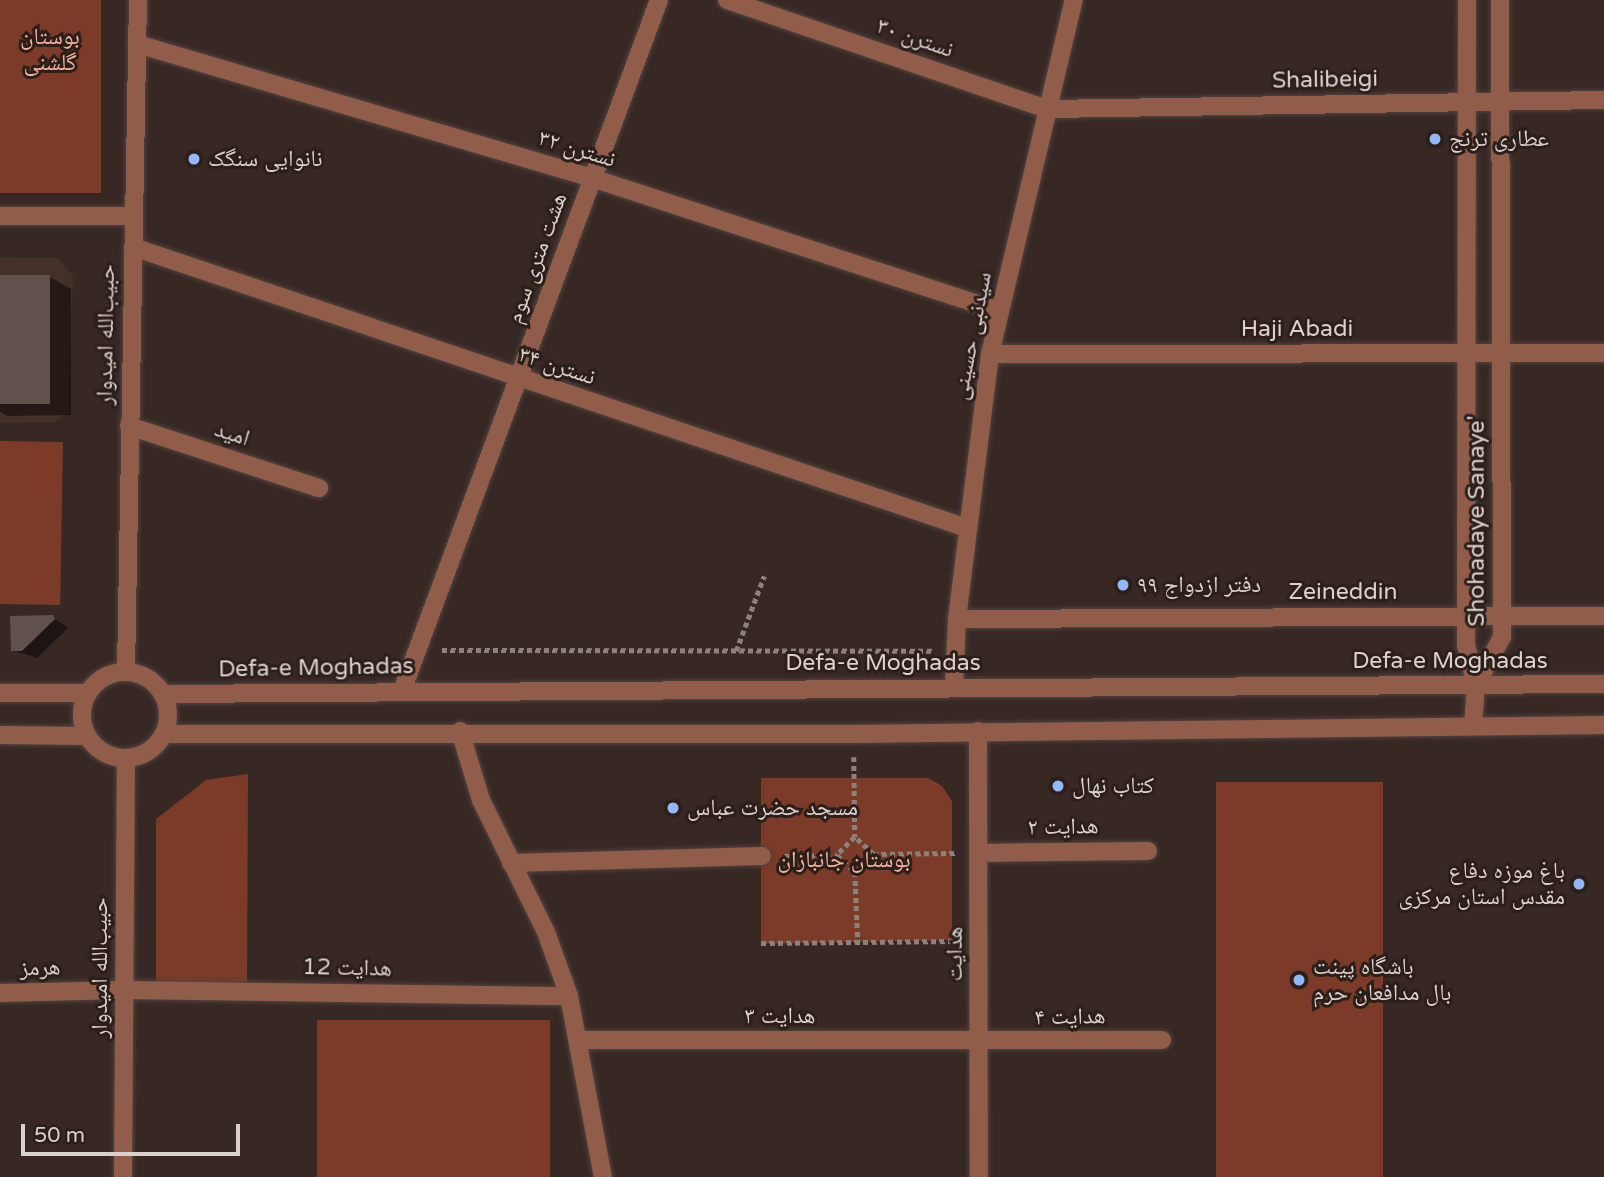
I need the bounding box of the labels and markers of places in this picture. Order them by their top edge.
place label: عطاری ترنج [1449,125,1549,153]
marker: عطاری ترنج [1427,131,1443,147]
place label: نانوایی سنگک [208,145,323,173]
marker: نانوایی سنگک [186,151,202,167]
place label: دفتر ازدواج ۹۹ [1137,571,1261,599]
marker: دفتر ازدواج ۹۹ [1115,577,1131,593]
place label: کتاب نهال [1072,772,1154,800]
marker: کتاب نهال [1050,778,1066,794]
place label: مسجد حضرت عباس [687,794,858,822]
marker: مسجد حضرت عباس [665,800,681,816]
place label: باغ موزه دفاع مقدس استان مرکزی [1398,857,1565,911]
marker: باغ موزه دفاع مقدس استان مرکزی [1571,876,1587,892]
place label: باشگاه پینت بال مدافعان حرم [1313,953,1451,1007]
marker: باشگاه پینت بال مدافعان حرم [1291,972,1307,988]

